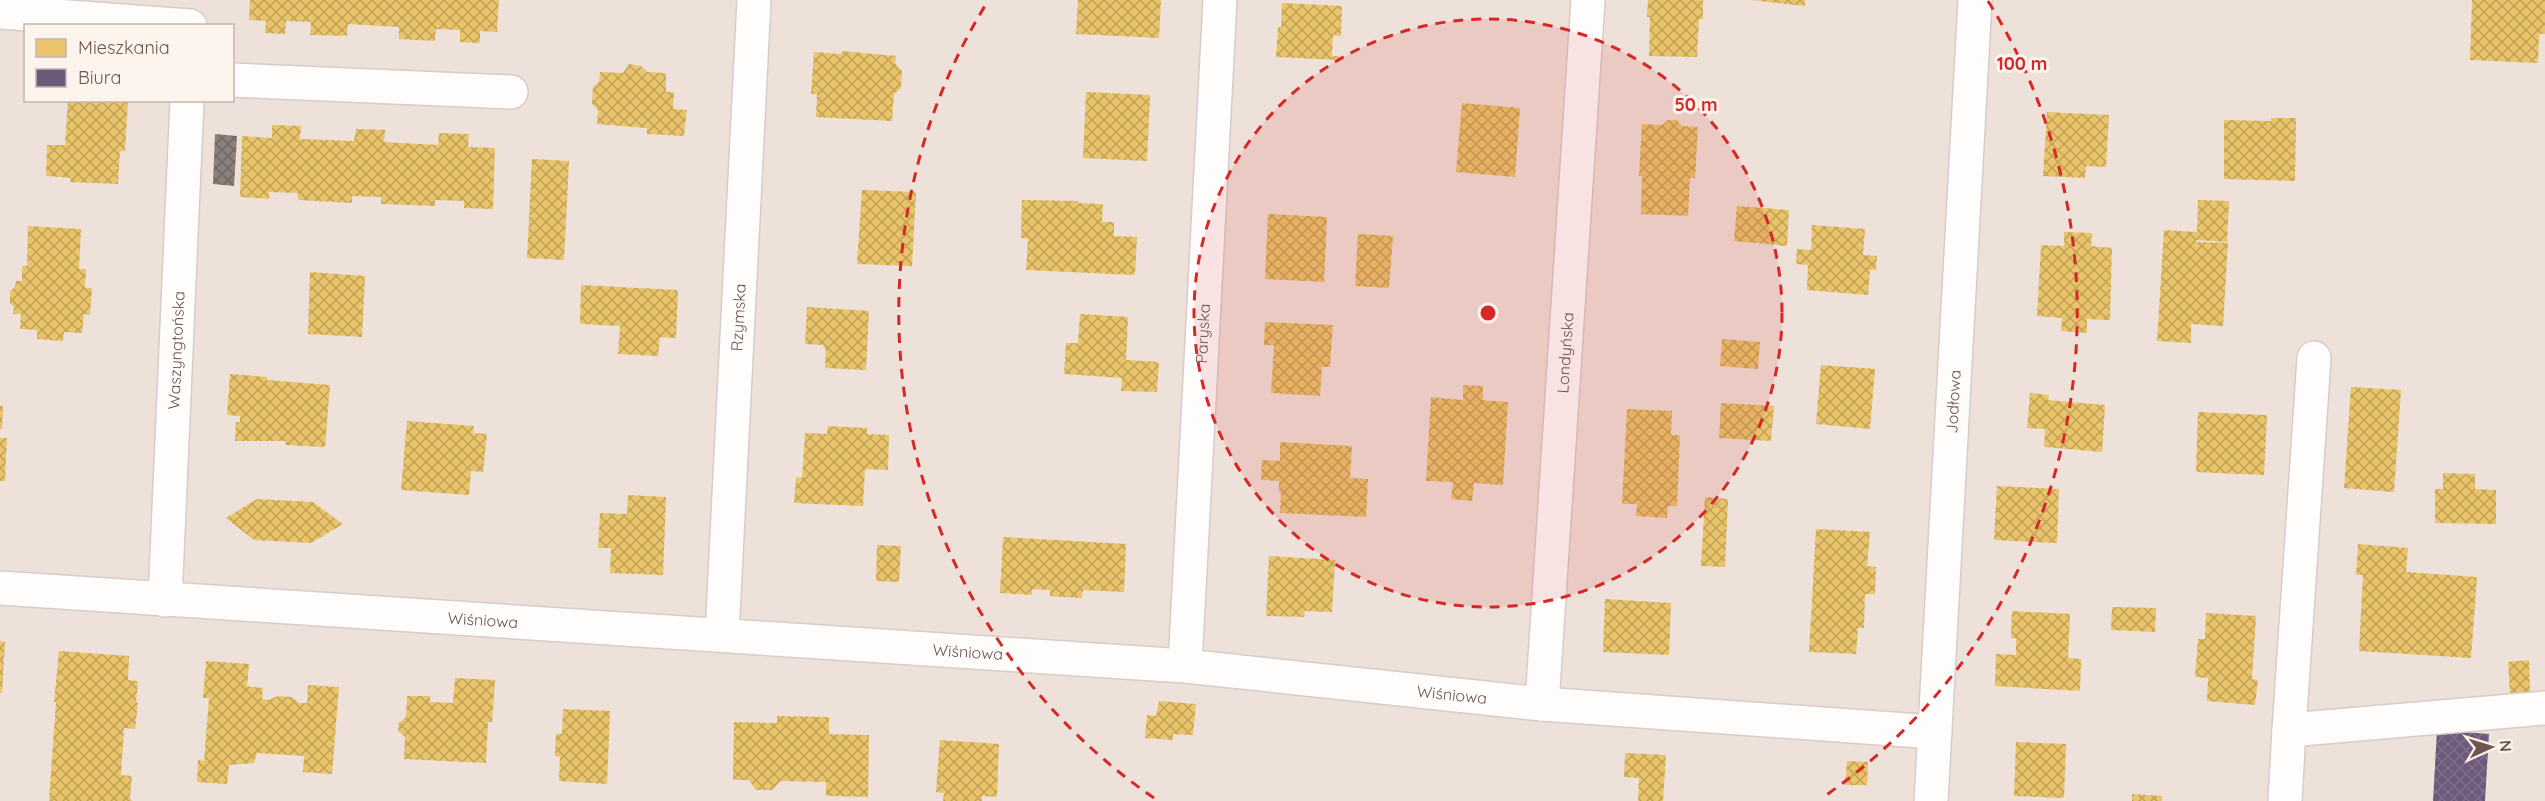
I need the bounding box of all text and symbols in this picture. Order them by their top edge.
legend [24,24,234,102]
text: Mieszkania [78,36,170,59]
text: 100 m [1997,52,2047,75]
text: Biura [78,66,121,89]
text: 50 m [1674,93,1718,116]
street label: Rzymska [726,283,750,352]
street label: Waszyngtońska [163,291,189,410]
street label: Paryska [1191,303,1214,364]
centre of rings [1478,303,1498,323]
street label: Londyńska [1552,312,1578,394]
street label: Jodłowa [1941,369,1965,434]
street label: Wiśniowa [447,607,519,632]
street label: Wiśniowa [932,639,1004,664]
street label: Wiśniowa [1416,681,1488,708]
north arrow [2461,717,2521,777]
text: N [2496,739,2516,753]

